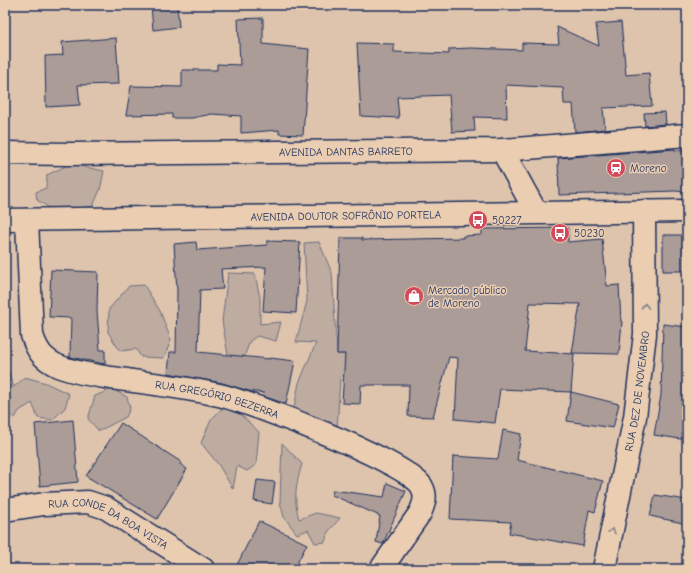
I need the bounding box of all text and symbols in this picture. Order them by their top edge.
street label: AVENIDA DANTAS BARRETO [279,144,413,159]
station icon: Moreno [605,157,627,179]
place label: Moreno [630,162,667,175]
street label: AVENIDA DOUTOR SOFRÔNIO PORTELA [251,208,442,223]
bus stop icon: 50227 [467,209,489,231]
place label: 50227 [492,214,521,227]
bus stop icon: 50230 [549,222,571,244]
place label: 50230 [574,227,605,240]
place label: Mercado público de Moreno [428,284,507,310]
shop icon: Mercado público de Moreno [403,285,425,307]
one-way arrow [641,303,649,309]
street label: RUA DEZ DE NOVEMBRO [622,330,652,452]
street label: RUA GREGÓRIO BEZERRA [154,378,281,421]
street label: RUA CONDE DA BOA VISTA [48,495,171,552]
one-way arrow [607,528,615,534]

